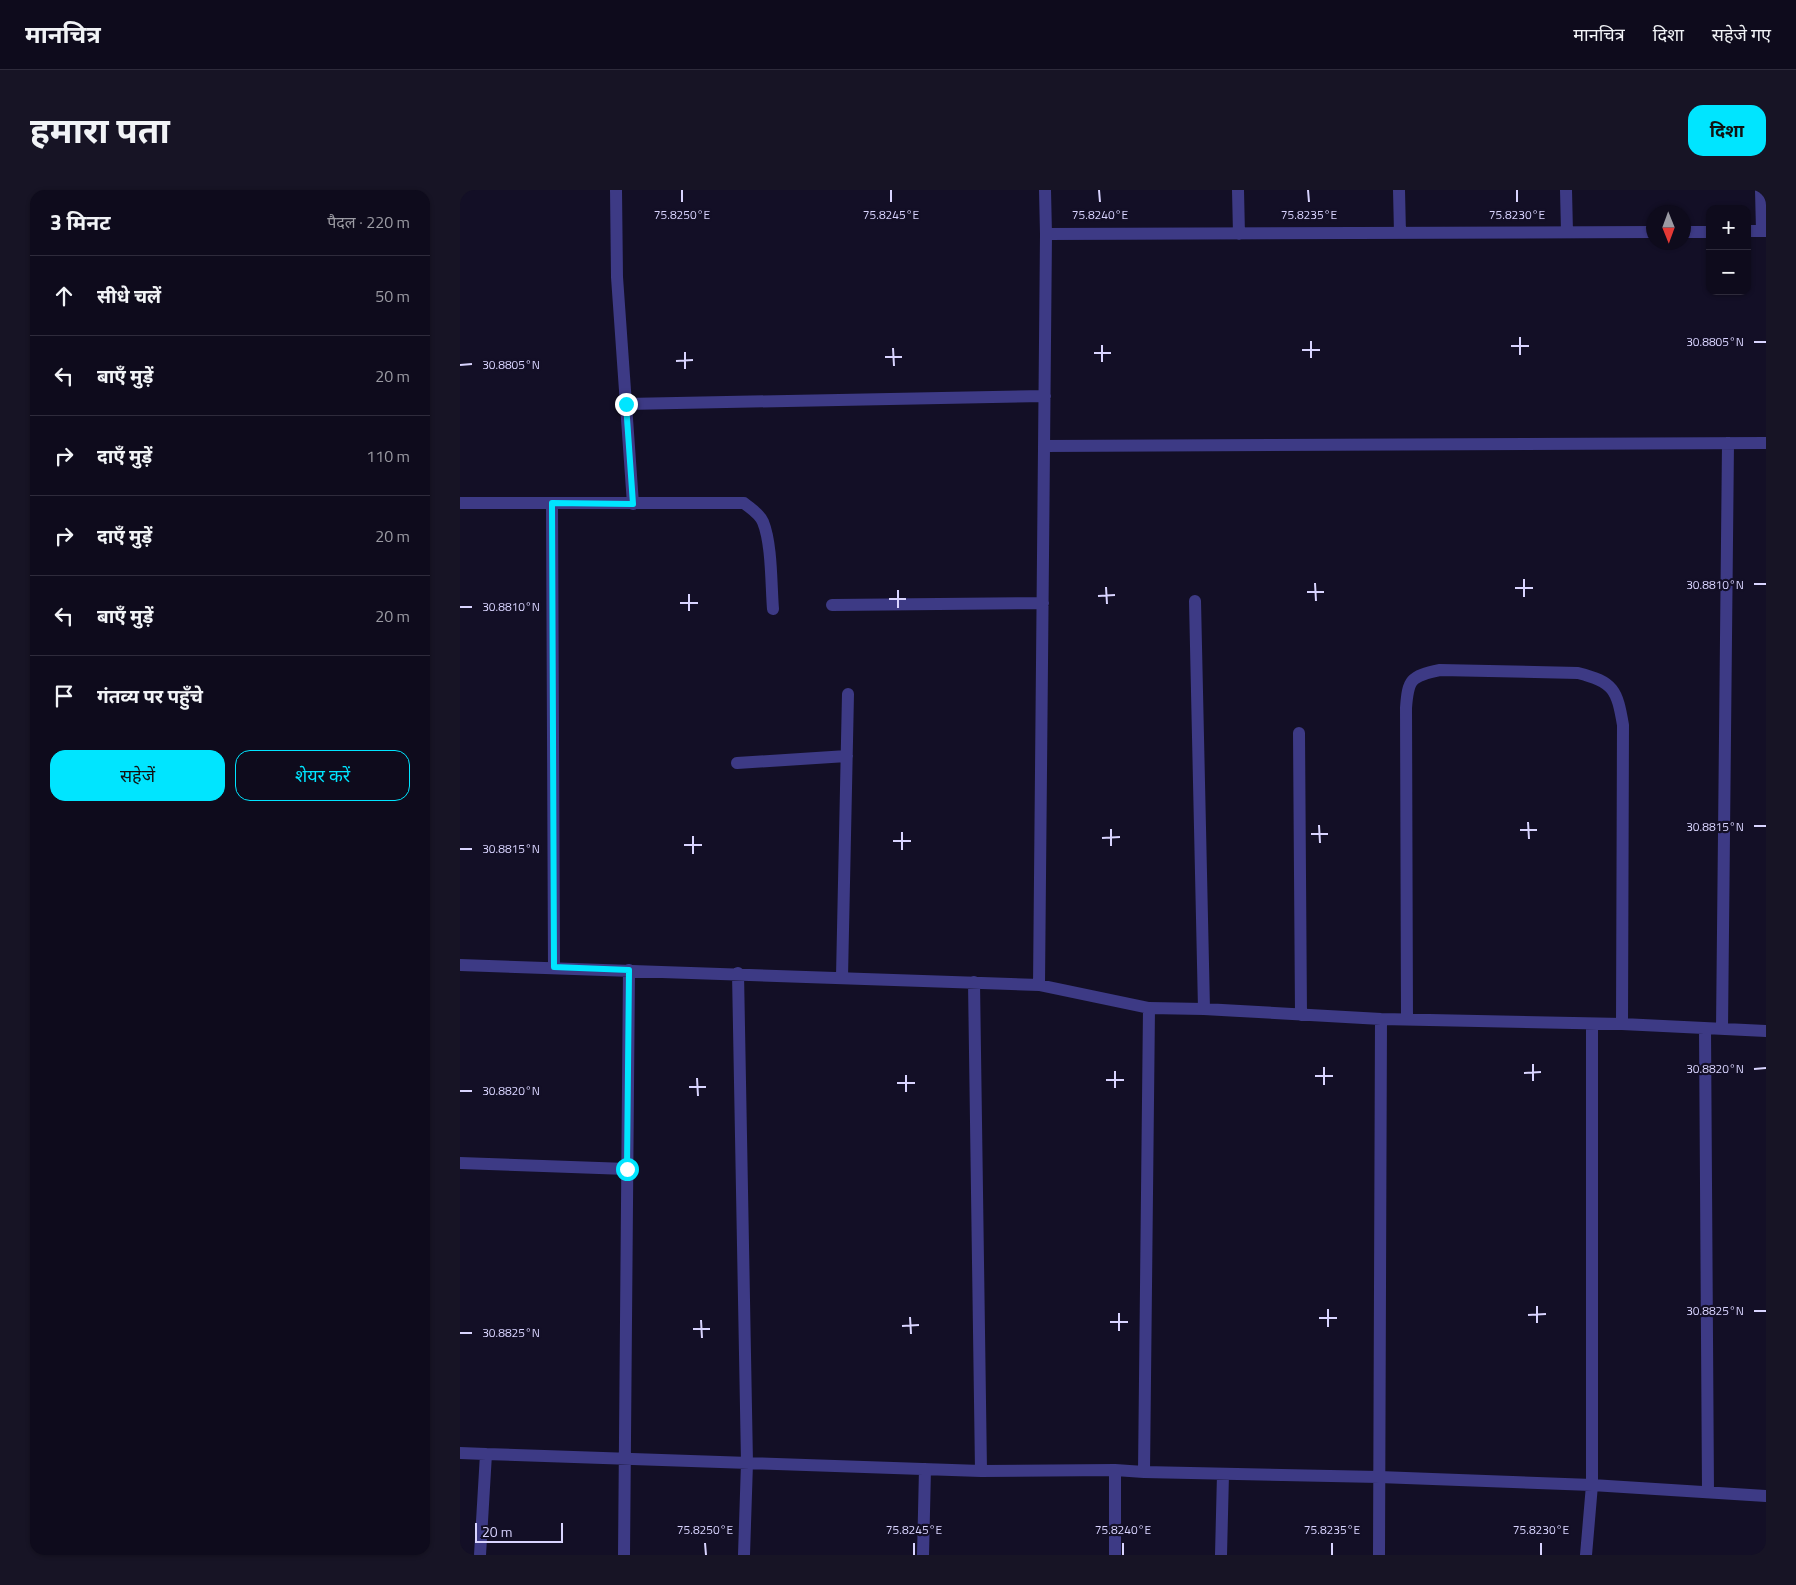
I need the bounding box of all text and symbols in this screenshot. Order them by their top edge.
text: मानचित्र [25,16,101,52]
text: मानचित्र [1573,21,1625,48]
text: दिशा [1653,21,1684,48]
text: सहेजे गए [1712,21,1771,48]
text: हमारा पता [30,103,170,157]
button: दिशा [1688,105,1766,156]
text: 75.8250°E [654,205,710,224]
text: 75.8245°E [863,205,919,224]
text: 75.8240°E [1072,205,1128,224]
text: 75.8235°E [1281,205,1337,224]
text: 75.8230°E [1489,205,1545,224]
north arrow [1646,205,1691,250]
map controls [1706,205,1751,295]
button: + [1706,205,1751,250]
text: 3 मिनट [50,206,110,238]
text: पैदल · 220 m [327,210,410,234]
button: − [1706,250,1751,295]
text: सीधे चलें [97,281,161,310]
icon: ahead [50,282,78,310]
text: 50 m [375,284,410,308]
text: 30.8805°N [1686,332,1744,351]
text: 30.8805°N [482,355,540,374]
text: बाएँ मुड़ें [97,361,153,390]
icon: left [50,362,78,390]
text: 20 m [375,364,410,388]
route end [615,393,638,416]
text: दाएँ मुड़ें [97,441,152,470]
icon: right [50,442,78,470]
text: 110 m [366,444,410,468]
text: दाएँ मुड़ें [97,521,152,550]
icon: right [50,522,78,550]
text: 20 m [375,524,410,548]
text: 30.8810°N [1686,575,1744,594]
text: 30.8810°N [482,597,540,616]
text: बाएँ मुड़ें [97,601,153,630]
icon: left [50,602,78,630]
text: 20 m [375,604,410,628]
text: गंतव्य पर पहुँचे [97,681,203,710]
icon: arrive [50,682,78,710]
button: सहेजें [50,750,225,801]
button: शेयर करें [235,750,410,801]
text: 30.8815°N [1686,817,1744,836]
text: 30.8815°N [482,839,540,858]
text: 30.8820°N [1686,1059,1744,1078]
text: 30.8820°N [482,1081,540,1100]
route start [616,1158,639,1181]
text: 30.8825°N [1686,1301,1744,1320]
text: 30.8825°N [482,1323,540,1342]
scale bar [475,1520,562,1543]
text: 75.8250°E [677,1520,733,1539]
text: 75.8245°E [886,1520,942,1539]
text: 75.8240°E [1095,1520,1151,1539]
text: 75.8235°E [1304,1520,1360,1539]
text: 75.8230°E [1513,1520,1569,1539]
text: 20 m [482,1521,512,1542]

